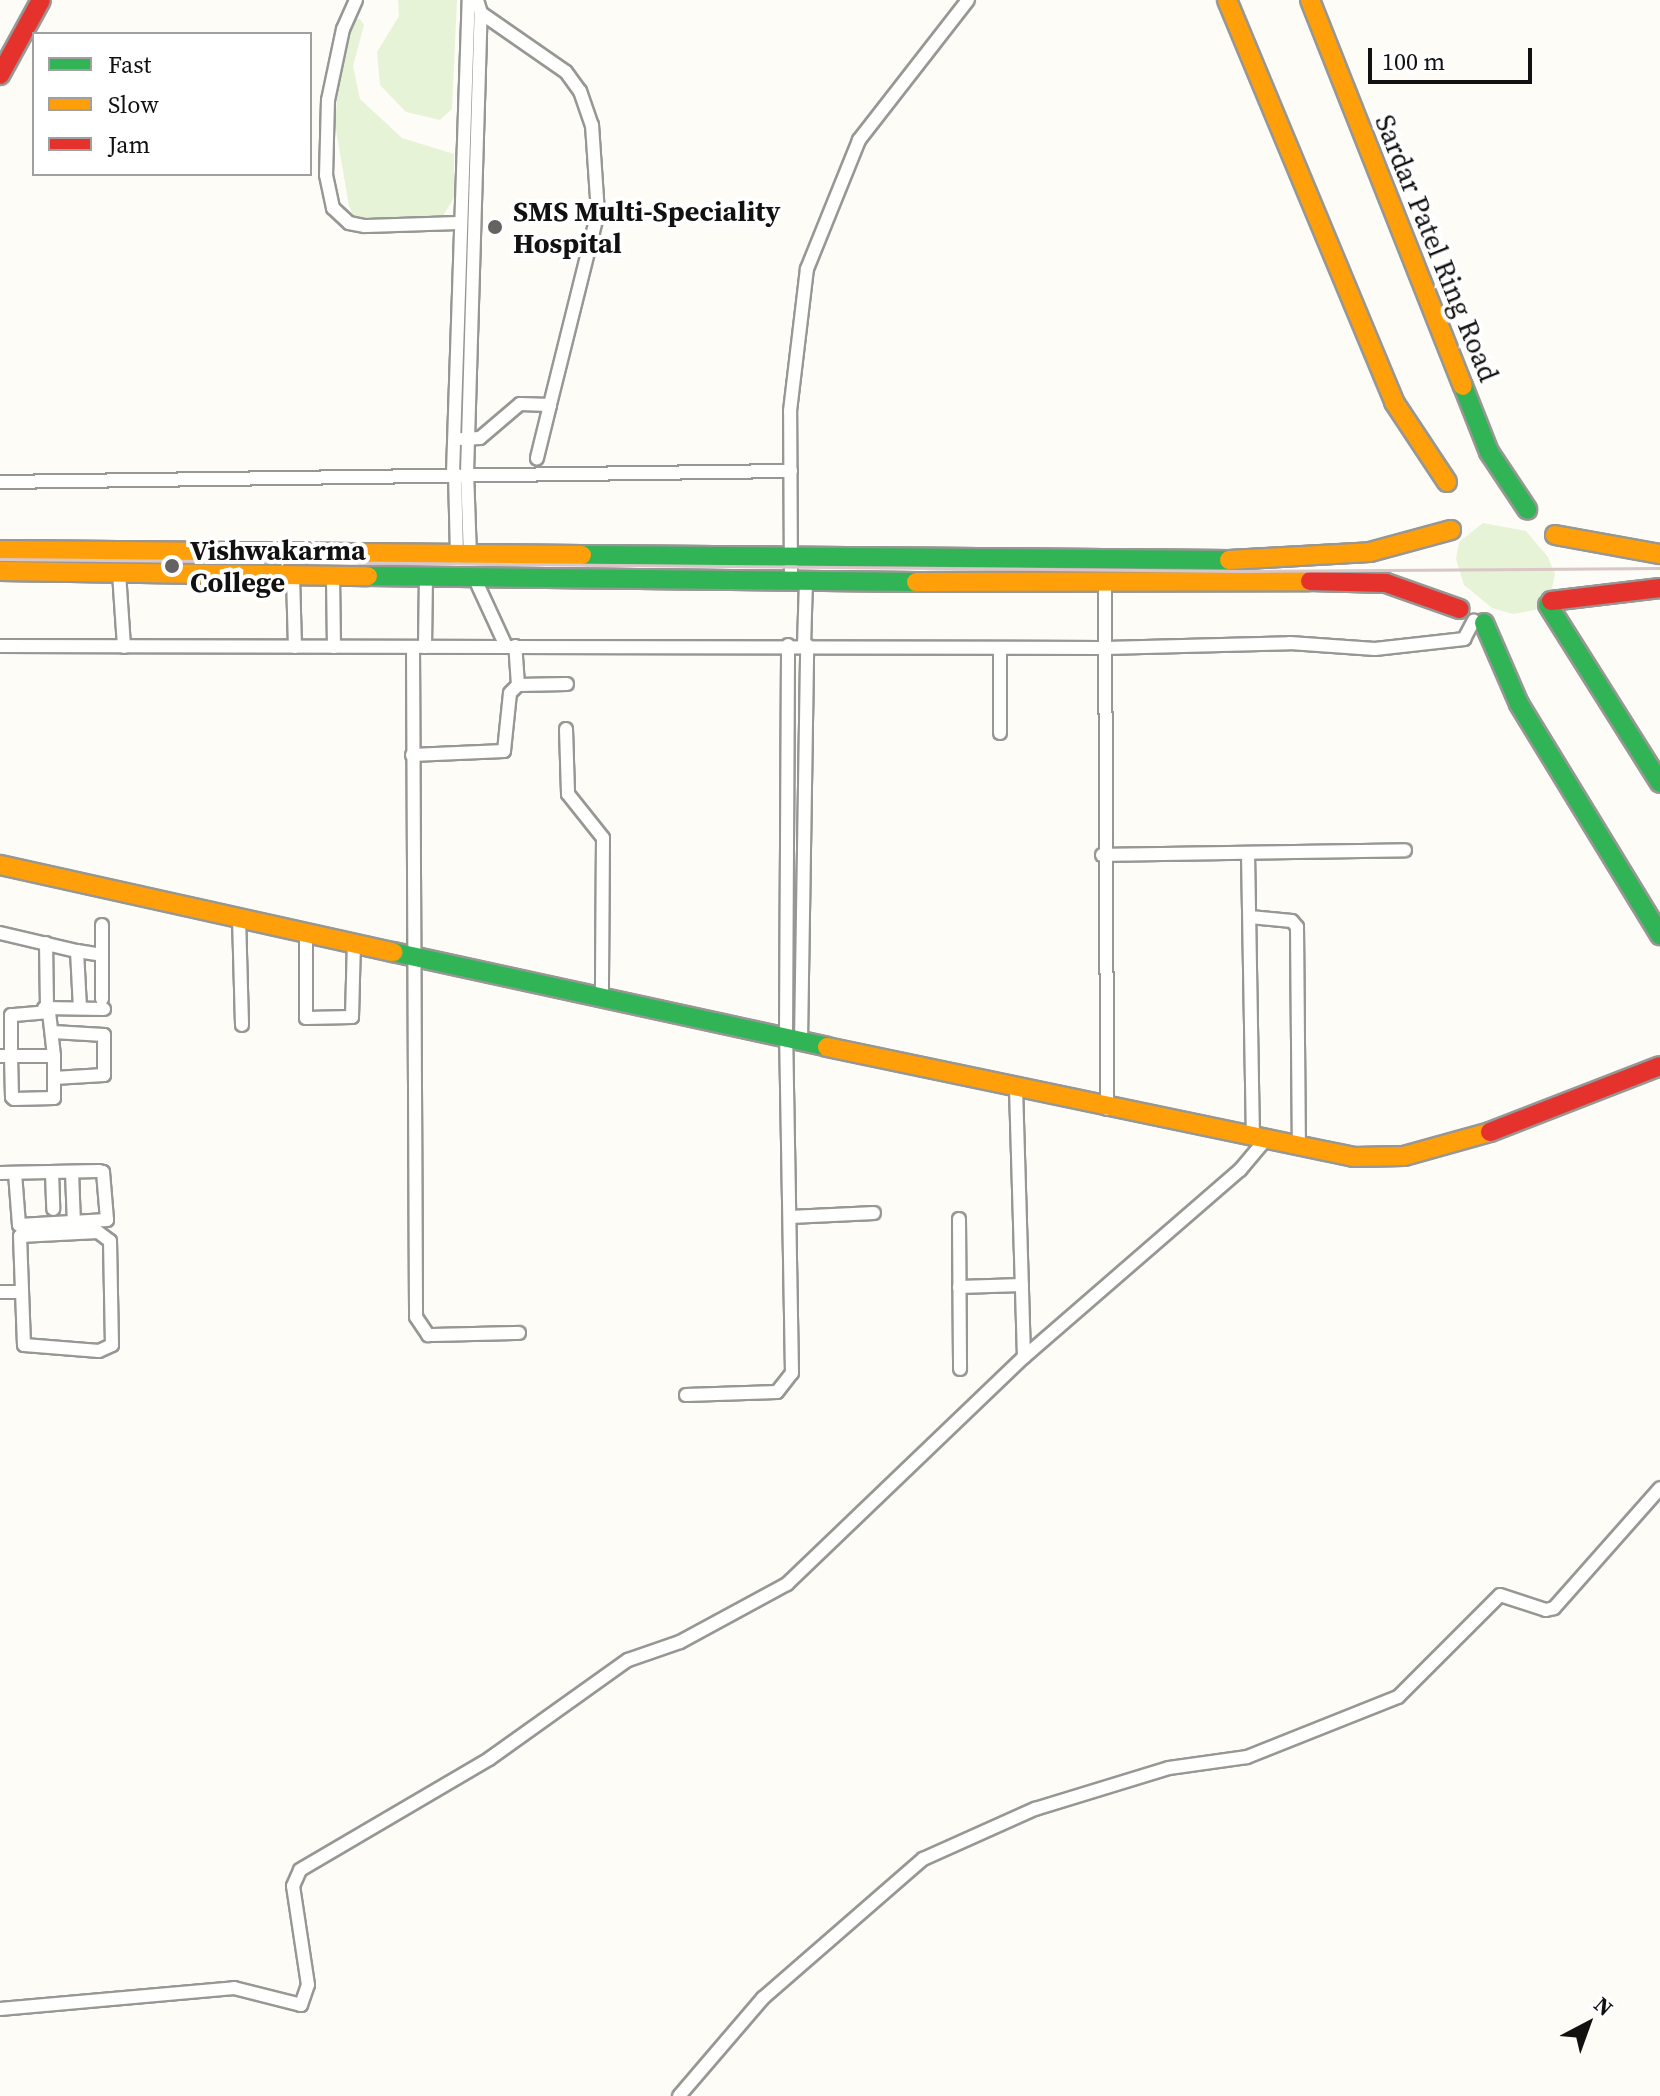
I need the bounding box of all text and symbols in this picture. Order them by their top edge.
legend [32,32,312,176]
scale bar [1372,32,1536,82]
text: 100 m [1382,45,1445,78]
text: Fast [108,48,151,81]
text: Slow [108,88,159,121]
street label: Sardar Patel Ring Road [1368,110,1506,386]
text: Jam [108,128,150,161]
place label: SMS Multi-Speciality Hospital [513,194,780,260]
marker: SMS Multi-Speciality Hospital [484,216,506,238]
place label: Vishwakarma College [190,533,366,599]
marker: Vishwakarma College [161,555,183,577]
north arrow [1548,1984,1628,2064]
text: N [1588,1989,1620,2022]

